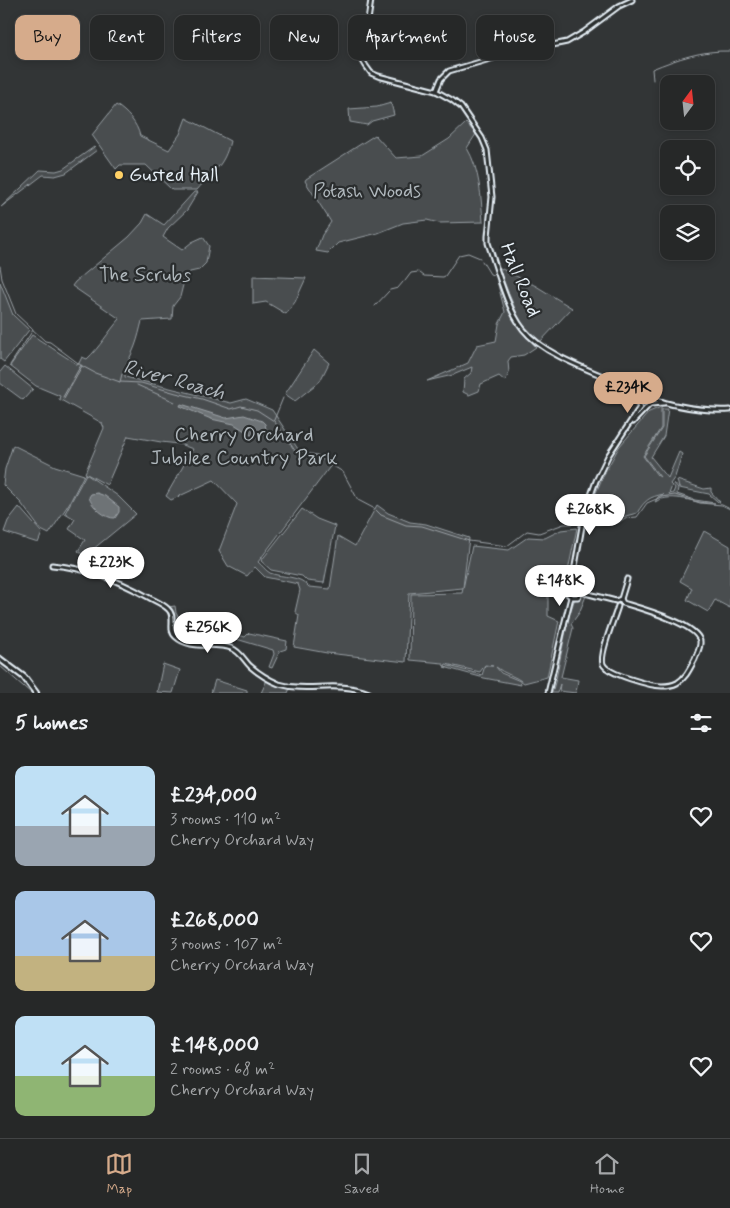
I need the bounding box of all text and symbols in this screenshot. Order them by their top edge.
chip: Buy [15,15,80,60]
chip: Rent [90,15,164,60]
chip: Filters [174,15,260,60]
chip: New [270,15,338,60]
chip: Apartment [348,15,466,60]
chip: House [476,15,554,60]
north arrow [660,75,715,130]
map controls [660,75,715,260]
button: locate [660,140,715,195]
place label: Gusted Hall [129,162,219,189]
marker: Gusted Hall [113,169,125,181]
park label: Potash Woods [313,178,421,205]
button: layers [660,205,715,260]
street label: Hall Road [493,239,547,321]
park label: The Scrubs [99,262,191,289]
water label: River Roach [120,353,228,407]
pin: £234K [593,372,663,414]
text: £234K [605,377,651,398]
park label: Cherry Orchard Jubilee Country Park [150,422,338,472]
pin: £268K [555,494,625,536]
text: £268K [566,499,614,520]
pin: £223K [76,546,146,589]
text: £223K [88,552,134,573]
pin: £148K [525,564,595,607]
text: £148K [536,570,584,591]
pin: £256K [173,612,243,654]
text: £256K [185,617,231,638]
text: 5 homes [15,709,88,737]
icon: filters [687,709,715,737]
text: £234,000 [170,781,257,809]
icon: home [55,786,115,846]
icon: heart [687,802,715,830]
text: 3 rooms · 110 m² [170,809,281,830]
text: Cherry Orchard Way [170,830,314,851]
text: £268,000 [170,906,259,934]
icon: home [55,911,115,971]
icon: heart [687,927,715,955]
text: 3 rooms · 107 m² [170,934,283,955]
text: Cherry Orchard Way [170,955,314,976]
text: £148,000 [170,1031,259,1059]
icon: home [55,1036,115,1096]
icon: heart [687,1052,715,1080]
text: 2 rooms · 68 m² [170,1059,275,1080]
text: Cherry Orchard Way [170,1080,314,1101]
tab: Map [105,1150,133,1198]
tab: Saved [344,1150,379,1198]
tab: Home [590,1150,625,1198]

